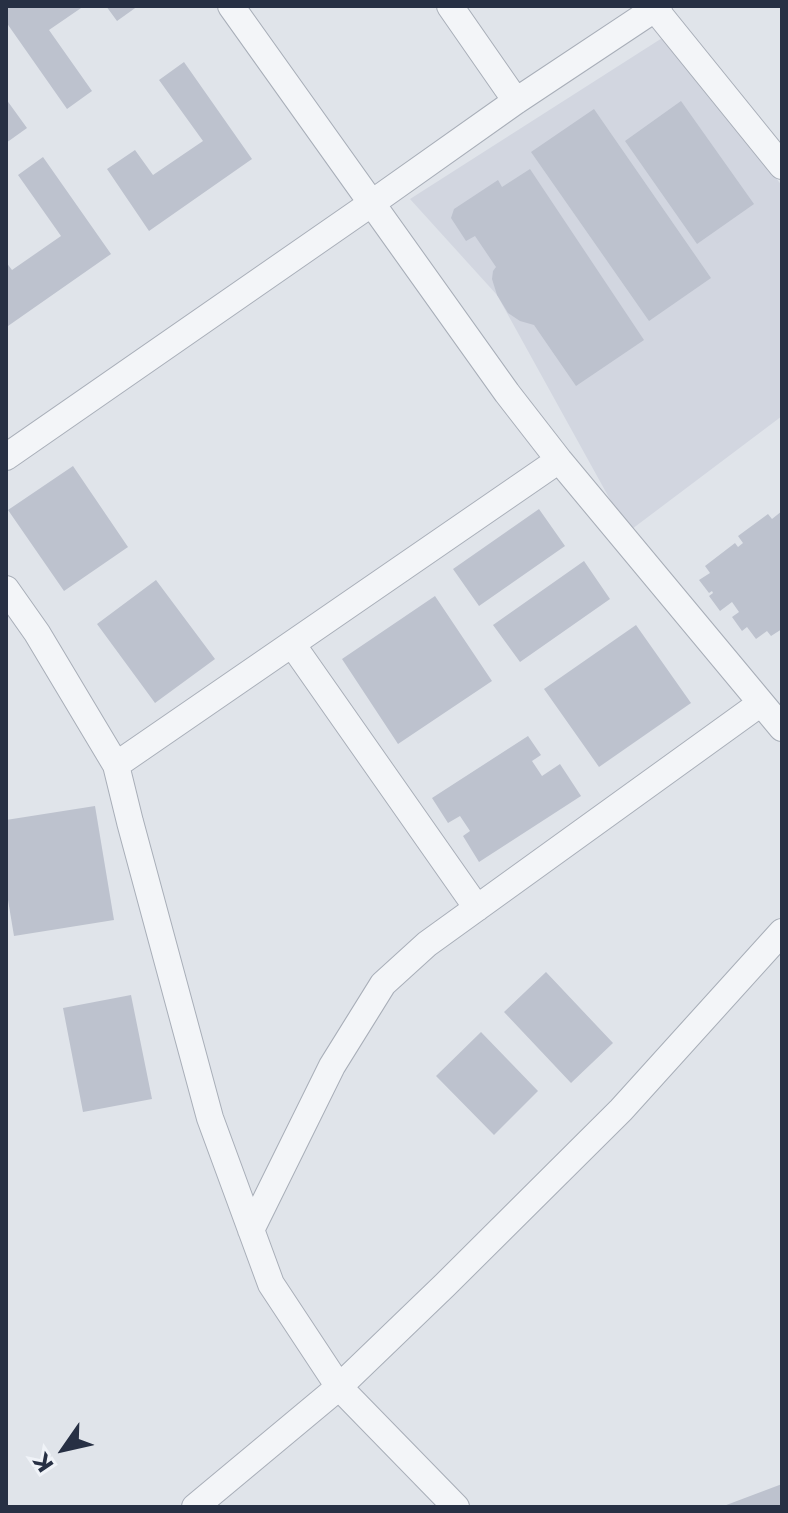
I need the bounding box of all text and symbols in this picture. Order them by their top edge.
north arrow [24,1409,104,1489]
text: K [29,1449,59,1477]

